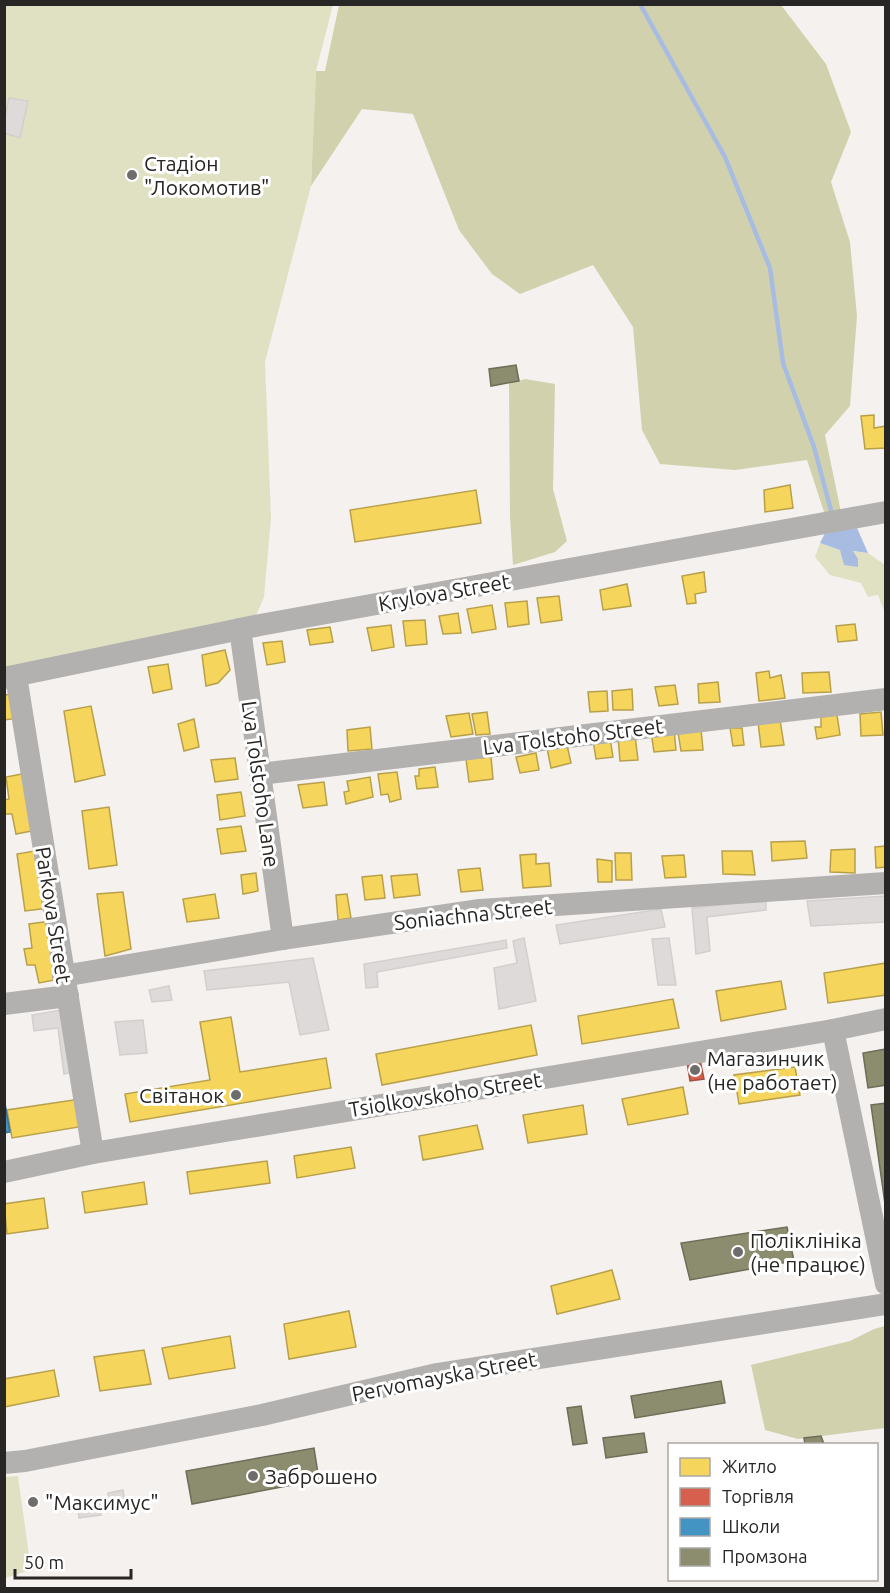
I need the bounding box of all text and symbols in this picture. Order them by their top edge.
place label: Стадіон "Локомотив" [144,151,269,199]
marker: Стадіон "Локомотив" [125,168,139,182]
street label: Krylova Street [376,569,512,615]
street label: Lva Tolstoho Lane [237,699,285,869]
street label: Lva Tolstoho Street [481,713,665,759]
street label: Parkova Street [31,845,77,985]
street label: Soniachna Street [393,894,553,934]
place label: Магазинчик (не работает) [707,1046,838,1094]
marker: Магазинчик (не работает) [688,1063,702,1077]
street label: Tsiolkovskoho Street [347,1067,543,1121]
place label: Світанок [139,1083,224,1107]
marker: Світанок [229,1088,243,1102]
place label: Поліклініка (не працює) [750,1228,866,1276]
marker: Поліклініка (не працює) [731,1245,745,1259]
street label: Pervomayska Street [350,1346,538,1406]
legend [668,1443,878,1581]
text: Житло [722,1456,777,1476]
place label: Заброшено [265,1464,378,1488]
marker: Заброшено [246,1469,260,1483]
text: Торгівля [722,1486,794,1506]
place label: "Максимус" [45,1490,159,1514]
marker: "Максимус" [26,1495,40,1509]
text: Школи [722,1516,780,1536]
scale bar [15,1542,130,1580]
text: Промзона [722,1546,807,1566]
text: 50 m [24,1552,64,1572]

